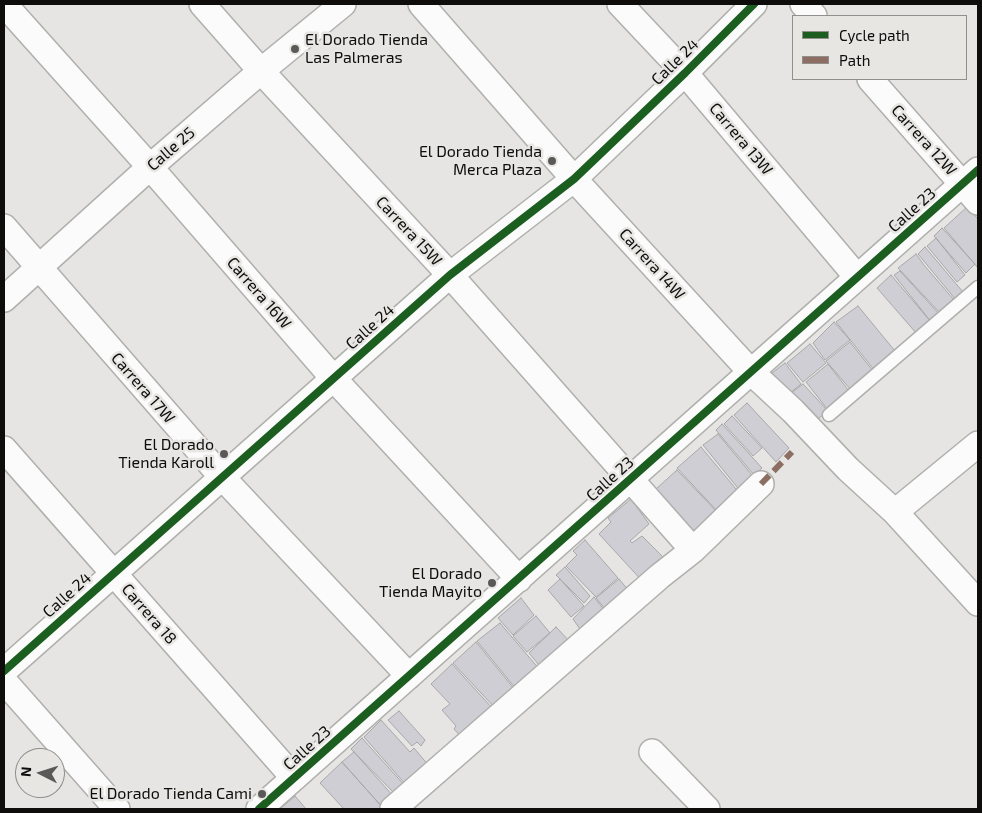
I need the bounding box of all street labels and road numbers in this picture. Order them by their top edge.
street label: Calle 24 [647,35,703,89]
street label: Carrera 13W [705,99,777,179]
street label: Carrera 12W [887,101,961,179]
street label: Calle 25 [143,123,199,175]
street label: Calle 23 [884,184,940,236]
street label: Carrera 15W [372,192,446,270]
street label: Carrera 14W [615,224,689,304]
street label: Carrera 16W [223,253,295,333]
street label: Calle 24 [342,300,398,354]
street label: Carrera 17W [107,349,179,427]
street label: Calle 23 [582,453,638,505]
street label: Calle 24 [39,568,95,622]
street label: Carrera 18 [117,580,181,648]
street label: Calle 23 [279,722,335,774]

